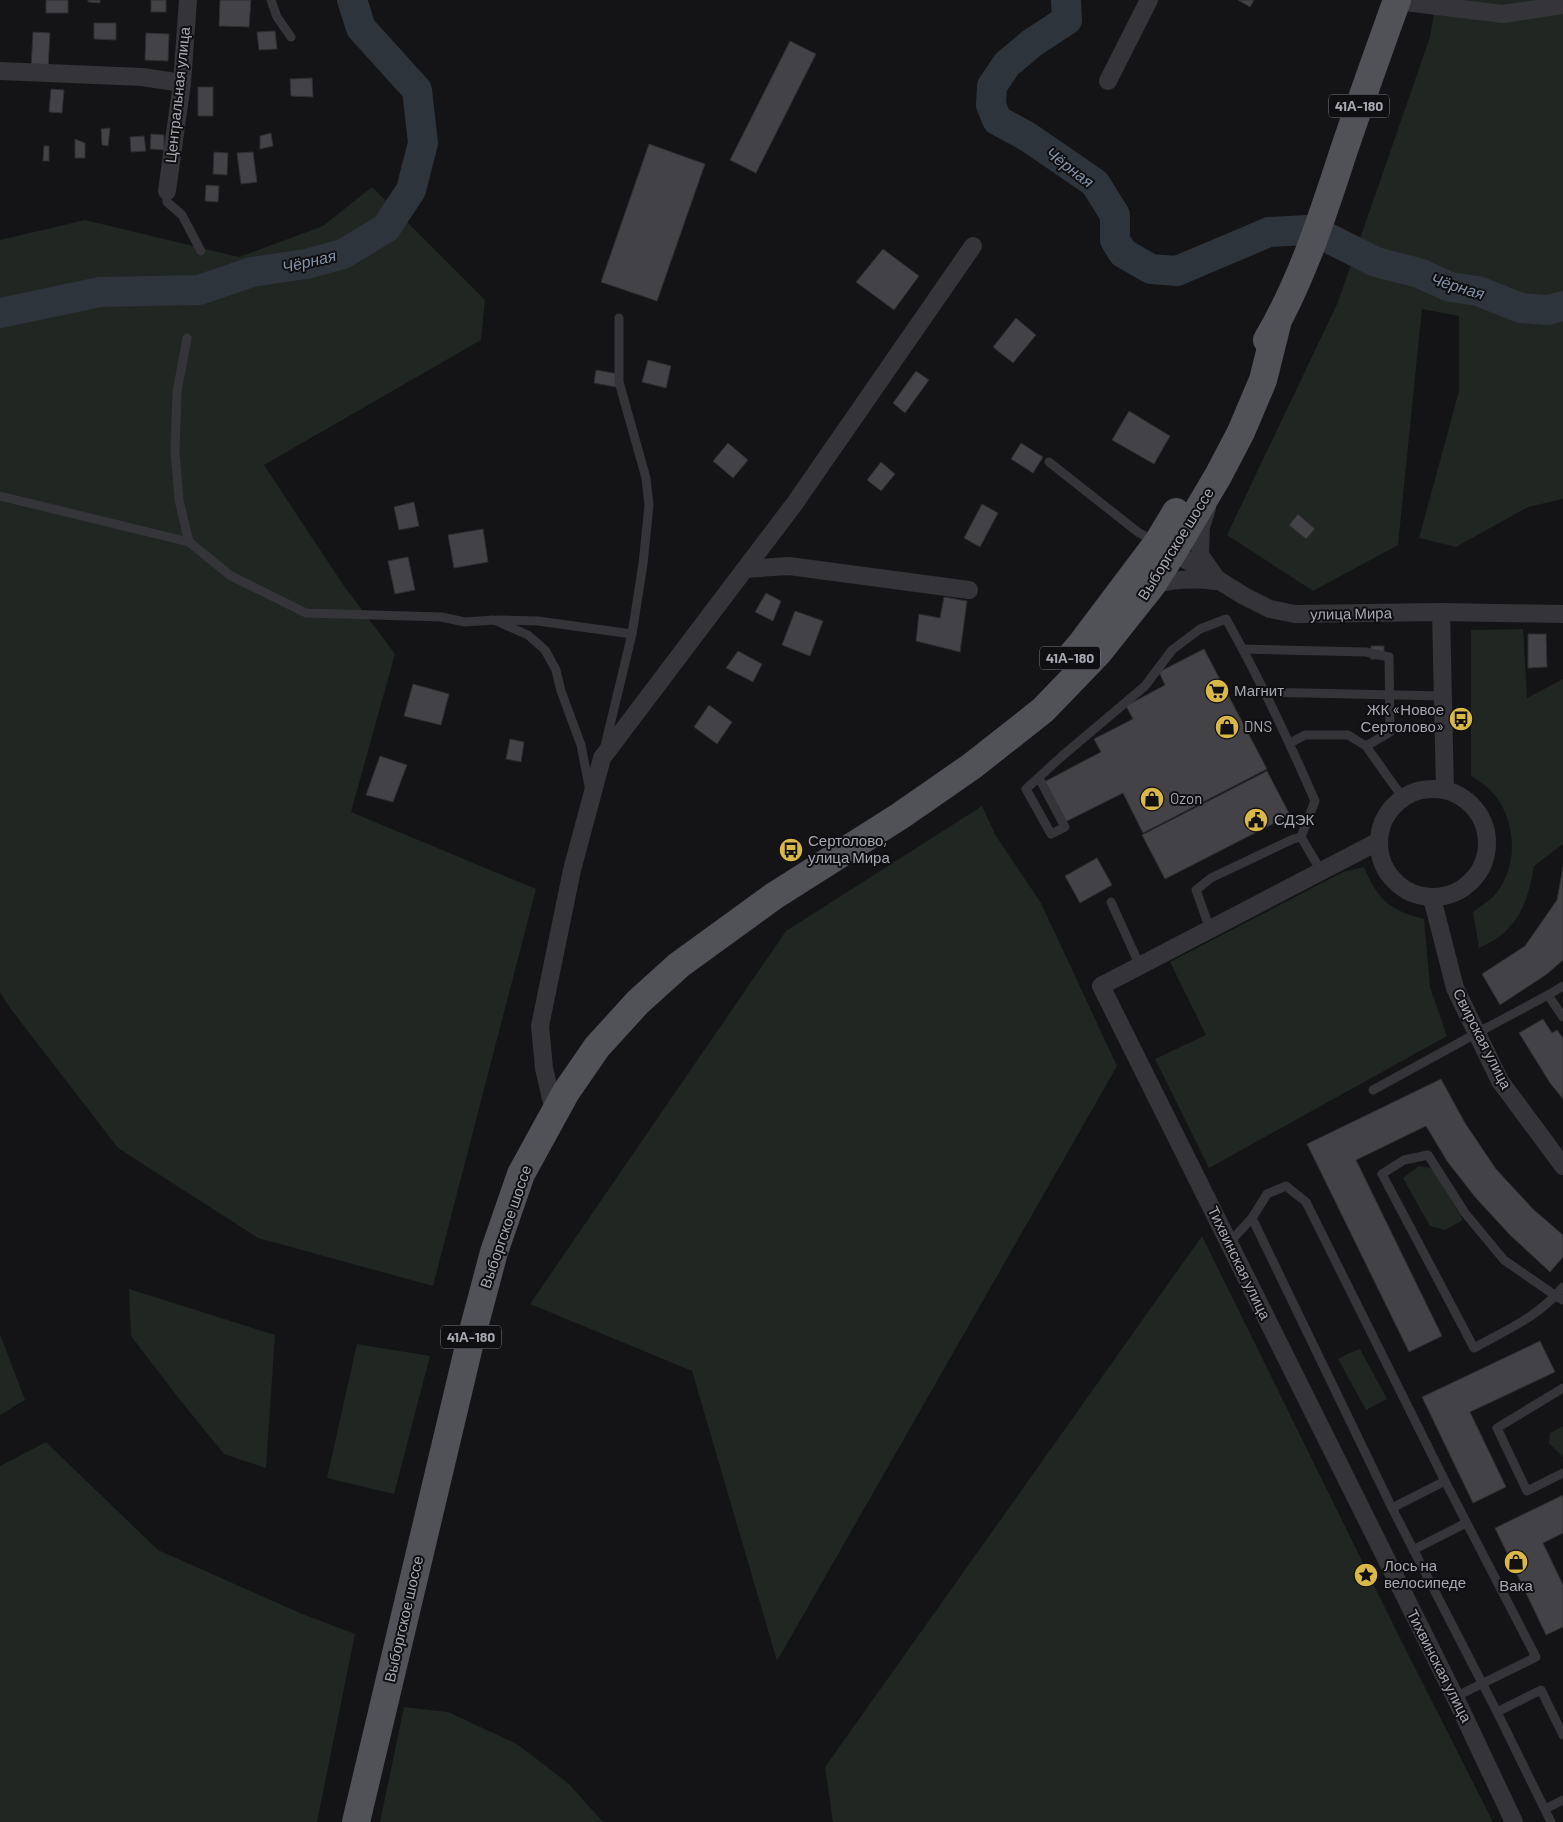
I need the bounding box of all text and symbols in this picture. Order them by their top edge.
street label: Центральная улица [161,25,193,164]
road number: 41А-180 [1329,94,1389,118]
water label: Чёрная [1043,143,1098,191]
water label: Чёрная [280,245,338,276]
water label: Чёрная [1429,268,1488,303]
street label: Выборгское шоссе [1133,484,1217,603]
street label: улица Мира [1310,603,1393,623]
road number: 41А-180 [1040,646,1100,670]
supermarket icon: Магнит [1204,678,1230,704]
place label: Магнит [1234,681,1284,699]
place label: ЖК «Новое Сертолово» [1361,700,1444,735]
bus stop icon: ЖК «Новое Сертолово» [1448,706,1474,732]
shop icon: DNS [1214,714,1240,740]
place label: DNS [1244,717,1272,735]
shop icon: Ozon [1139,786,1165,812]
place label: Ozon [1170,789,1202,807]
public building icon: СДЭК [1243,807,1269,833]
place label: СДЭК [1274,810,1314,828]
place label: Сертолово, улица Мира [808,831,890,866]
bus stop icon: Сертолово, улица Мира [778,837,804,863]
street label: Свирская улица [1450,985,1516,1092]
street label: Выборгское шоссе [476,1163,535,1291]
street label: Тихвинская улица [1205,1203,1275,1323]
road number: 41А-180 [441,1325,501,1348]
shop icon: Вака [1503,1549,1529,1575]
street label: Выборгское шоссе [380,1554,426,1684]
place label: Лось на велосипеде [1384,1556,1466,1591]
place icon: Лось на велосипеде [1353,1562,1379,1588]
place label: Вака [1499,1576,1533,1594]
street label: Тихвинская улица [1404,1606,1476,1726]

